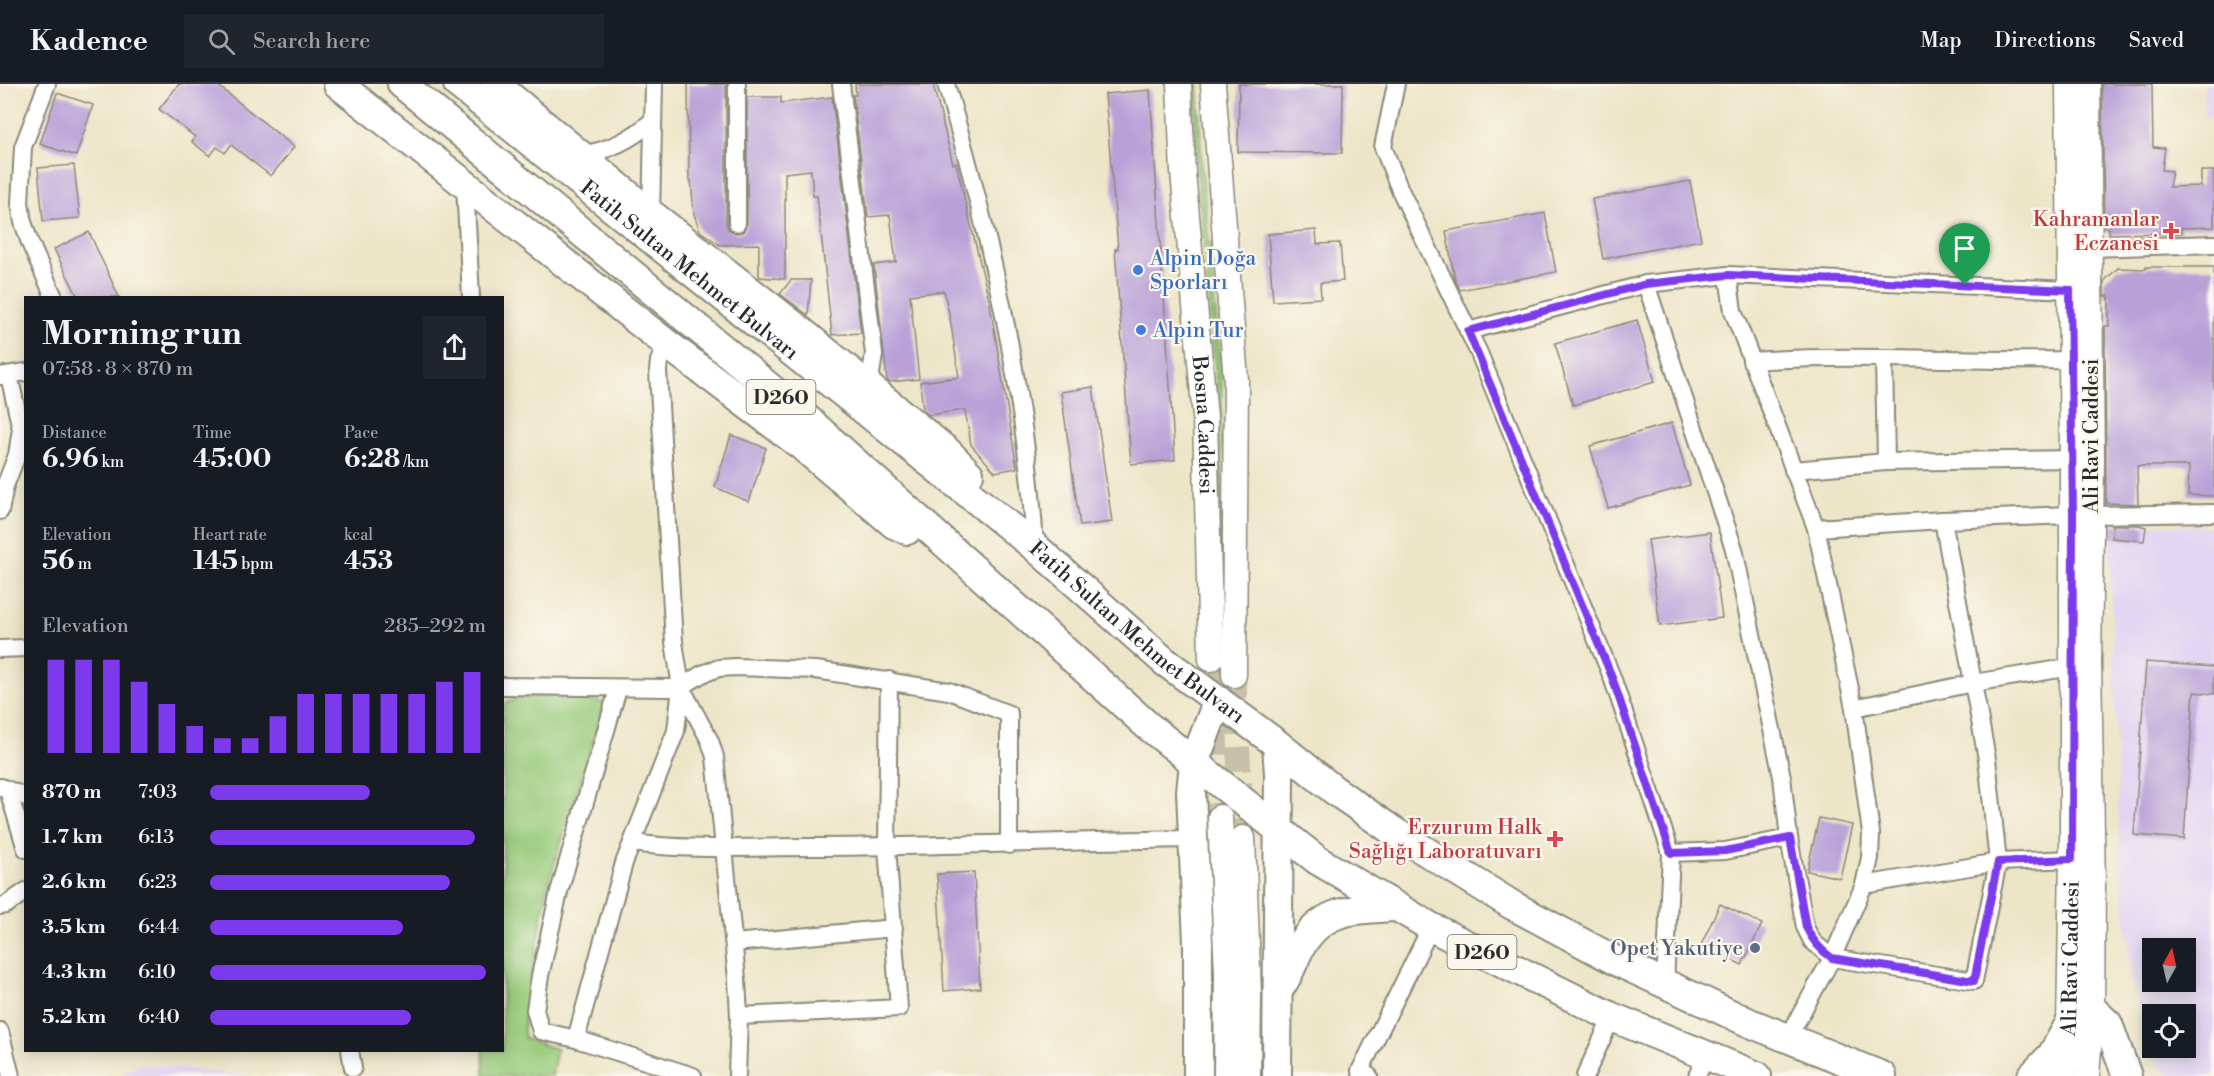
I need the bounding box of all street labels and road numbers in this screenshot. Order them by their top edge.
street label: Fatih Sultan Mehmet Bulvarı [575,175,804,366]
street label: Bosna Caddesi [1185,354,1219,495]
street label: Ali Ravi Caddesi [2079,359,2105,514]
road number: D260 [746,380,816,414]
street label: Fatih Sultan Mehmet Bulvarı [1023,536,1250,730]
street label: Ali Ravi Caddesi [2056,881,2086,1038]
road number: D260 [1448,935,1516,969]

